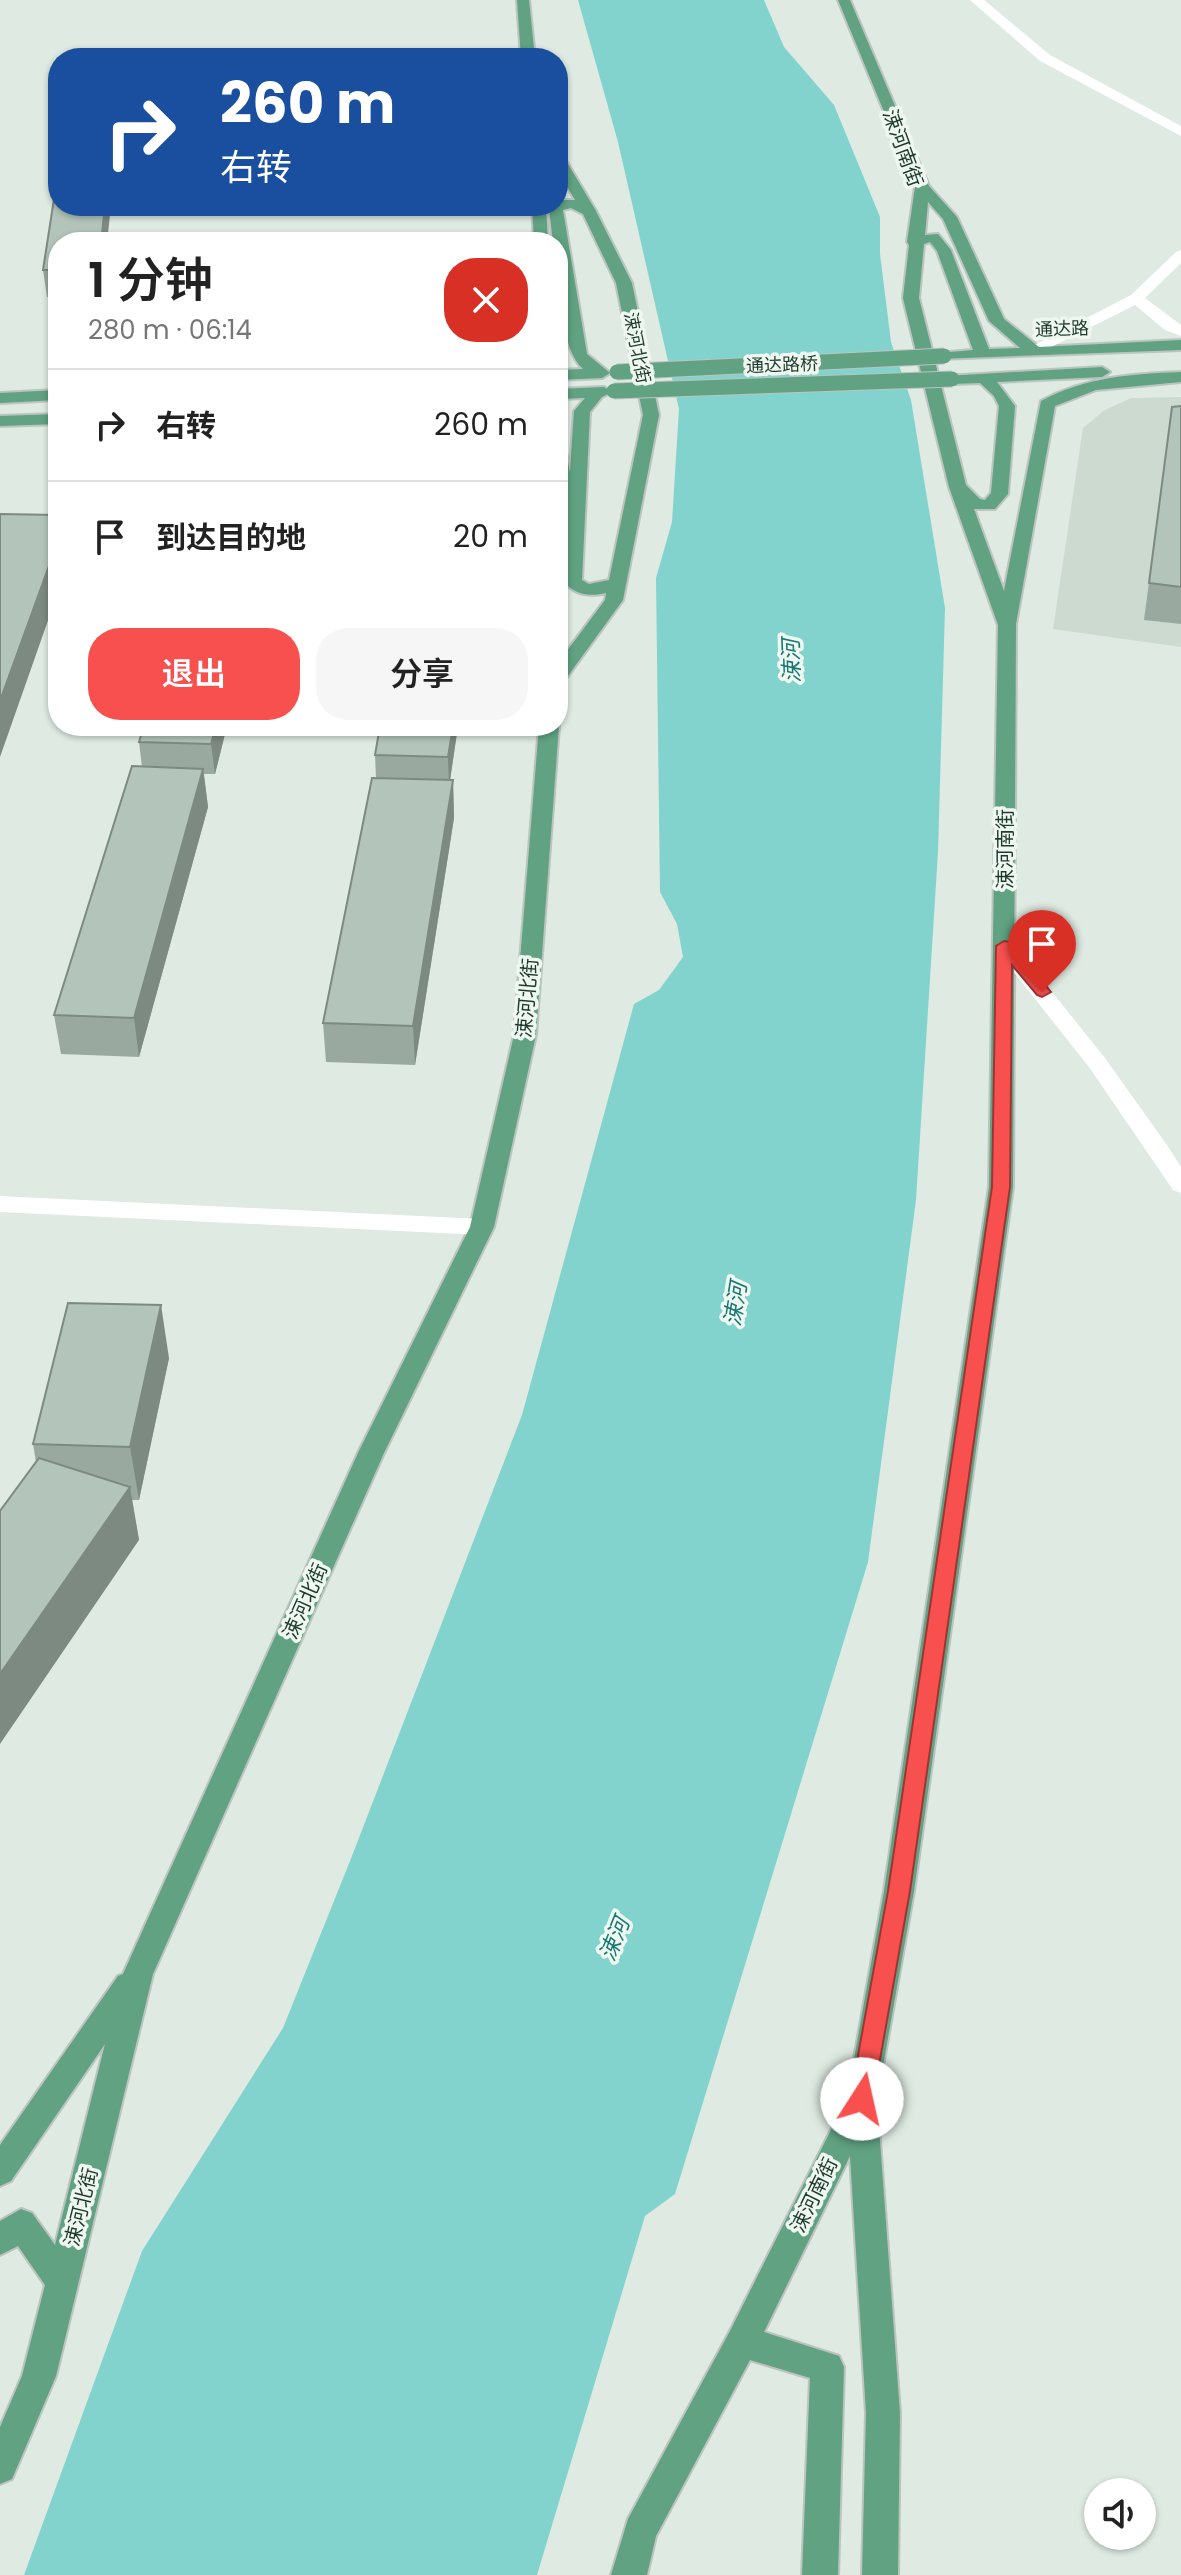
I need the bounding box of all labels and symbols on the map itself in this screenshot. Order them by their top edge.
street label: 涑河南街 [876,106,930,190]
street label: 涑河北街 [618,310,657,386]
street label: 通达路 [1035,315,1089,342]
street label: 通达路桥 [746,351,818,378]
water label: 涑河 [775,634,808,684]
street label: 涑河南街 [991,809,1019,889]
pin [1008,910,1076,992]
street label: 涑河北街 [510,957,544,1039]
water label: 涑河 [717,1276,755,1328]
street label: 涑河北街 [276,1559,334,1643]
water label: 涑河 [592,1909,639,1965]
position arrow [820,2057,904,2141]
street label: 涑河南街 [784,2153,844,2237]
street label: 涑河北街 [58,2165,104,2249]

